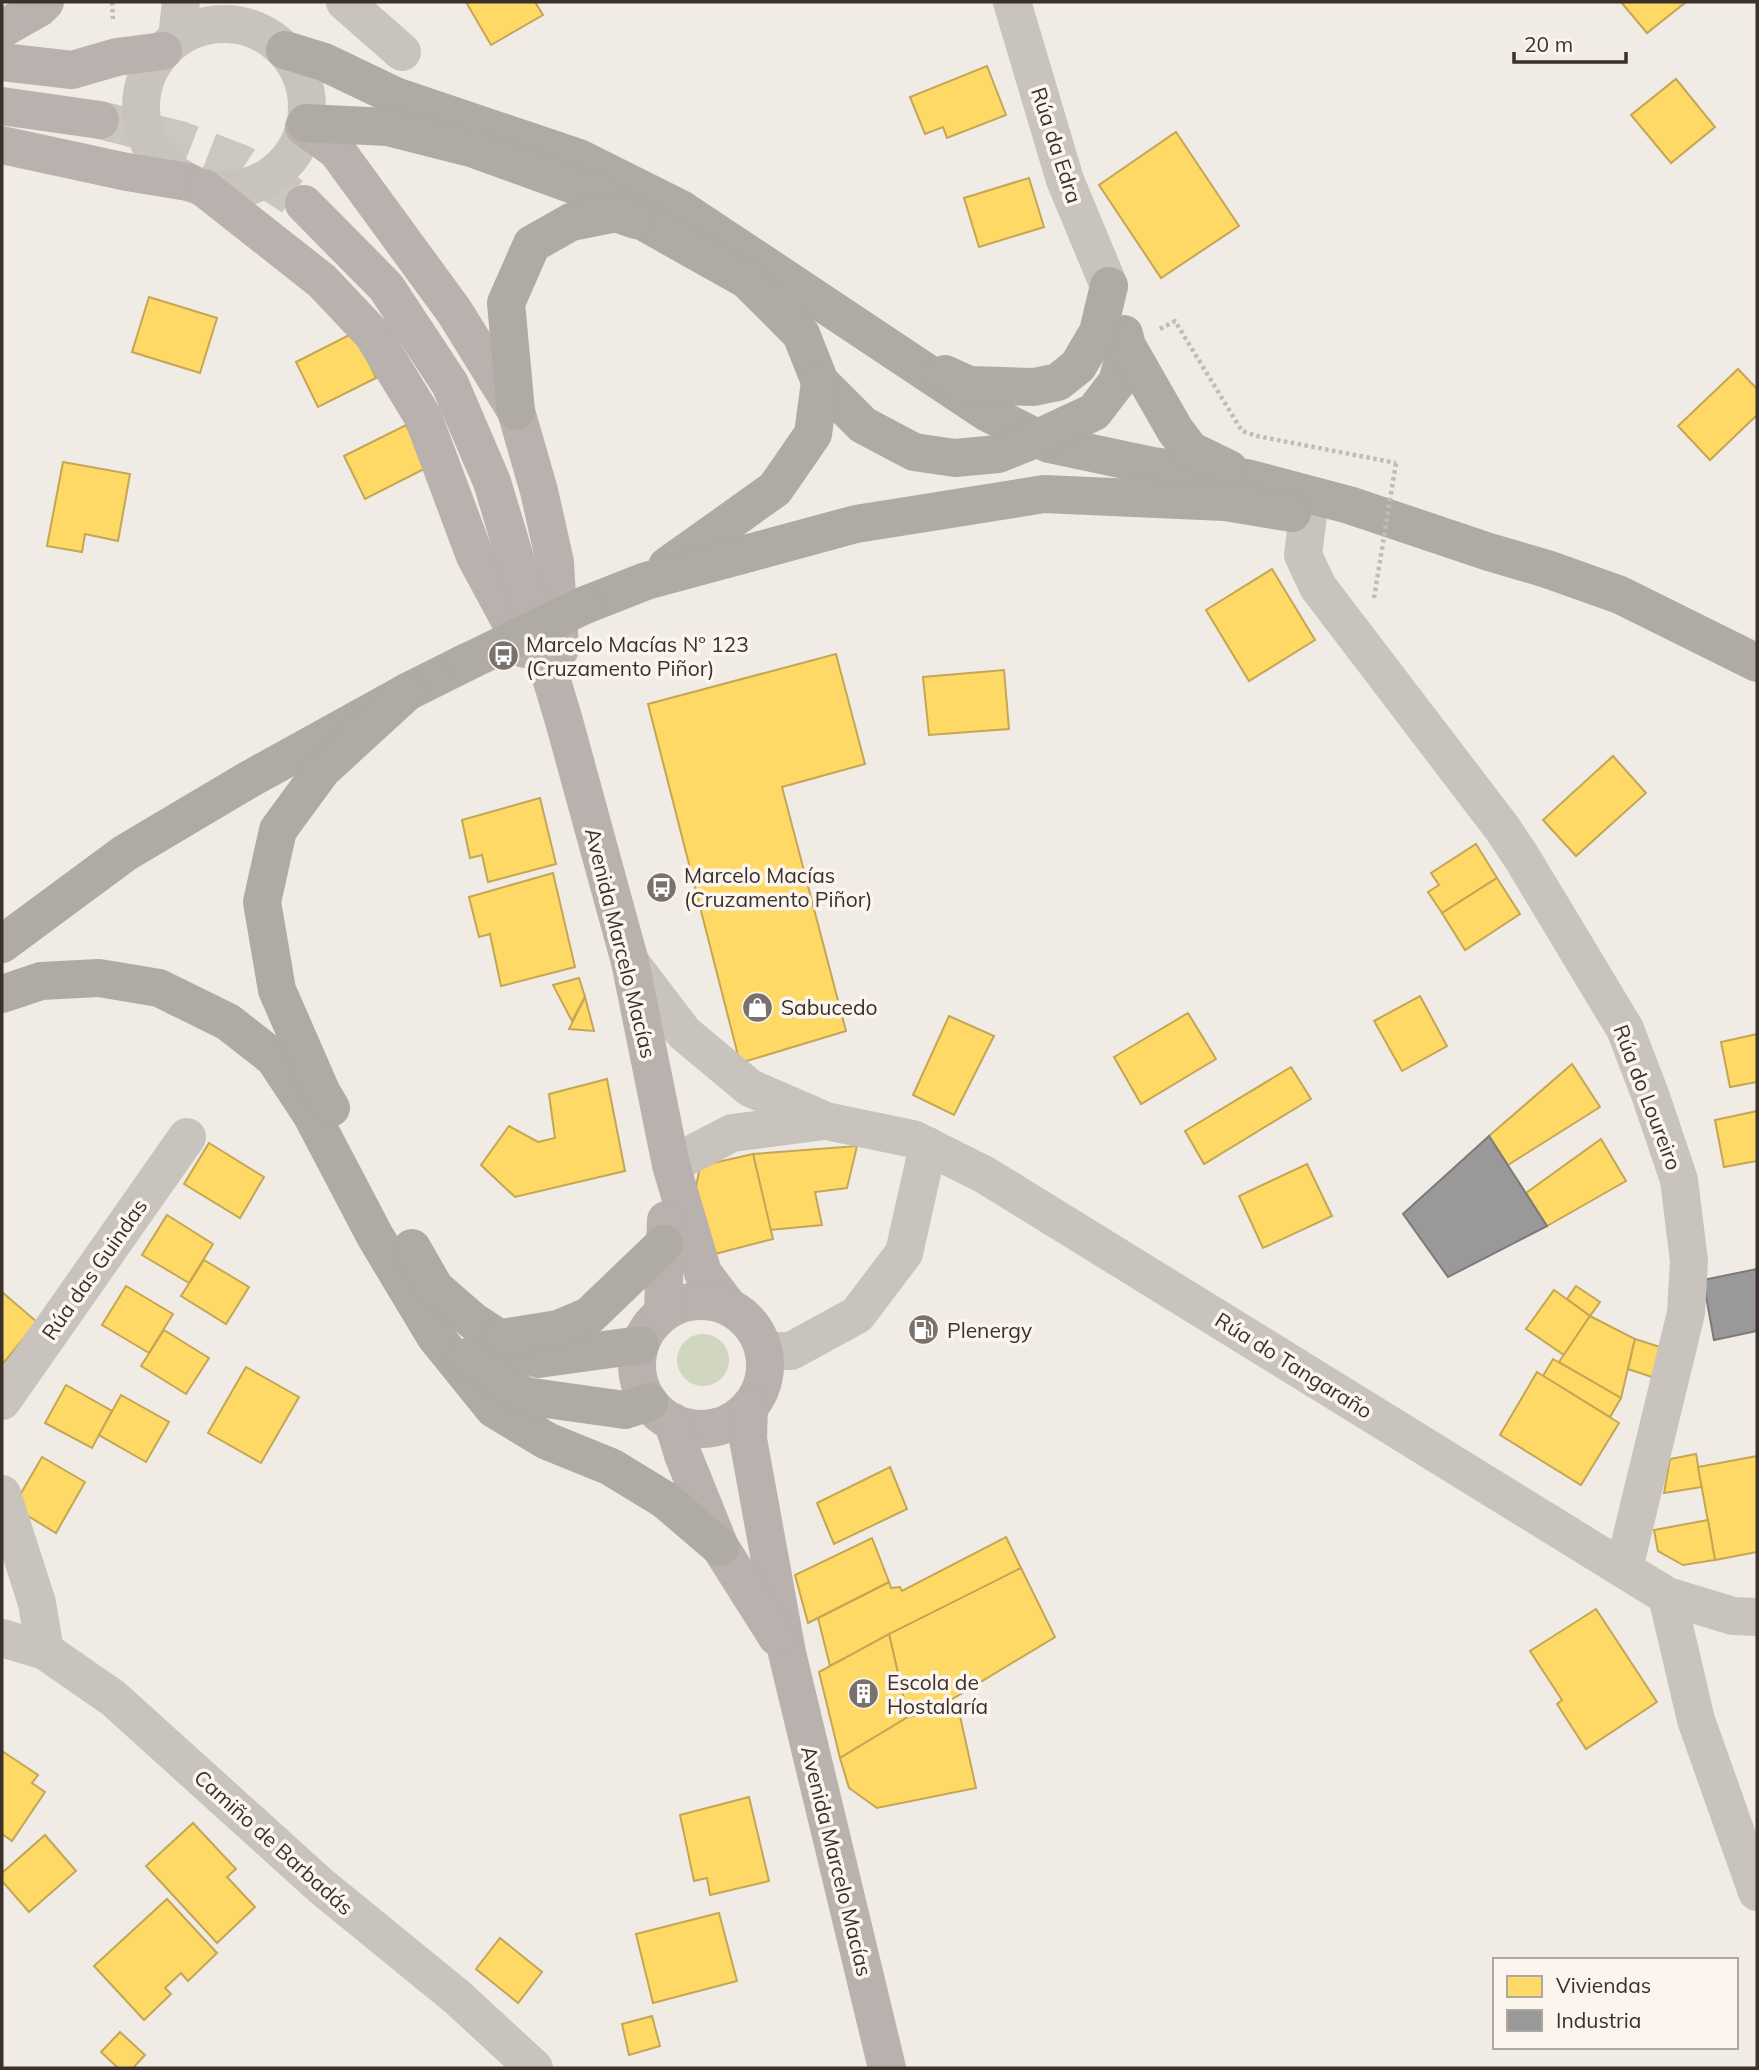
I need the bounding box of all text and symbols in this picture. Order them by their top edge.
scale bar [1514,21,1626,65]
text: 20 m [1524,31,1573,57]
street label: Rúa da Edra [1026,84,1088,206]
place label: Marcelo Macías Nº 123 (Cruzamento Piñor) [526,631,749,681]
bus stop icon: Marcelo Macías Nº 123 (Cruzamento Piñor) [486,639,520,673]
street label: Avenida Marcelo Macías [580,825,662,1061]
place label: Marcelo Macías (Cruzamento Piñor) [684,862,873,912]
bus stop icon: Marcelo Macías (Cruzamento Piñor) [644,870,678,904]
shop icon: Sabucedo [741,990,775,1024]
place label: Sabucedo [781,994,878,1020]
street label: Rúa do Loureiro [1608,1021,1688,1173]
street label: Rúa das Guindas [36,1193,152,1345]
street label: Rúa do Tangaraño [1211,1306,1377,1424]
fuel station icon: Plenergy [907,1313,941,1347]
place label: Plenergy [947,1317,1032,1343]
place label: Escola de Hostalaría [887,1669,988,1719]
building icon: Escola de Hostalaría [847,1677,881,1711]
street label: Avenida Marcelo Macías [796,1743,878,1979]
street label: Camiño de Barbadás [189,1764,359,1920]
legend [1493,1958,1738,2049]
text: Viviendas [1556,1972,1651,1998]
text: Industria [1556,2007,1641,2033]

